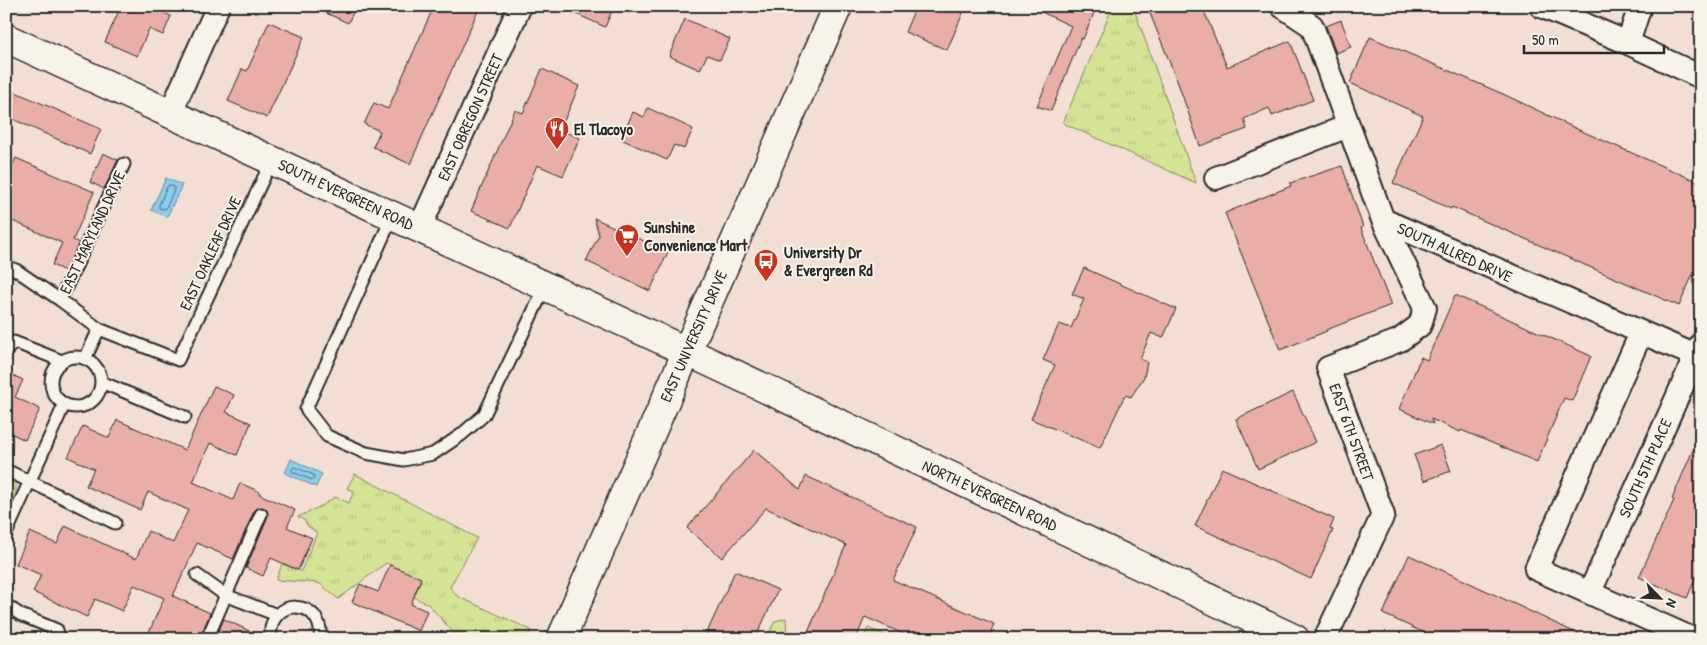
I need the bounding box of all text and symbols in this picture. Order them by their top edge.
scale bar [1524,22,1664,54]
text: 50 m [1532,29,1559,50]
street label: EAST OBREGON STREET [432,49,508,184]
restaurant icon: El Tlacoyo [544,116,570,150]
place label: El Tlacoyo [574,118,633,141]
street label: SOUTH EVERGREEN ROAD [275,153,418,235]
street label: EAST MARYLAND DRIVE [54,167,130,297]
street label: EAST OAKLEAF DRIVE [174,192,246,314]
place label: Sunshine Convenience Mart [644,216,748,256]
street label: SOUTH ALLRED DRIVE [1394,217,1516,287]
supermarket icon: Sunshine Convenience Mart [614,223,640,257]
place label: University Dr & Evergreen Rd [784,241,873,282]
bus stop icon: University Dr & Evergreen Rd [753,248,779,282]
street label: EAST UNIVERSITY DRIVE [654,267,732,405]
street label: EAST 6TH STREET [1324,380,1380,484]
street label: SOUTH 5TH PLACE [1613,415,1677,521]
street label: NORTH EVERGREEN ROAD [919,454,1061,536]
north arrow [1634,572,1684,622]
text: N [1662,596,1683,611]

